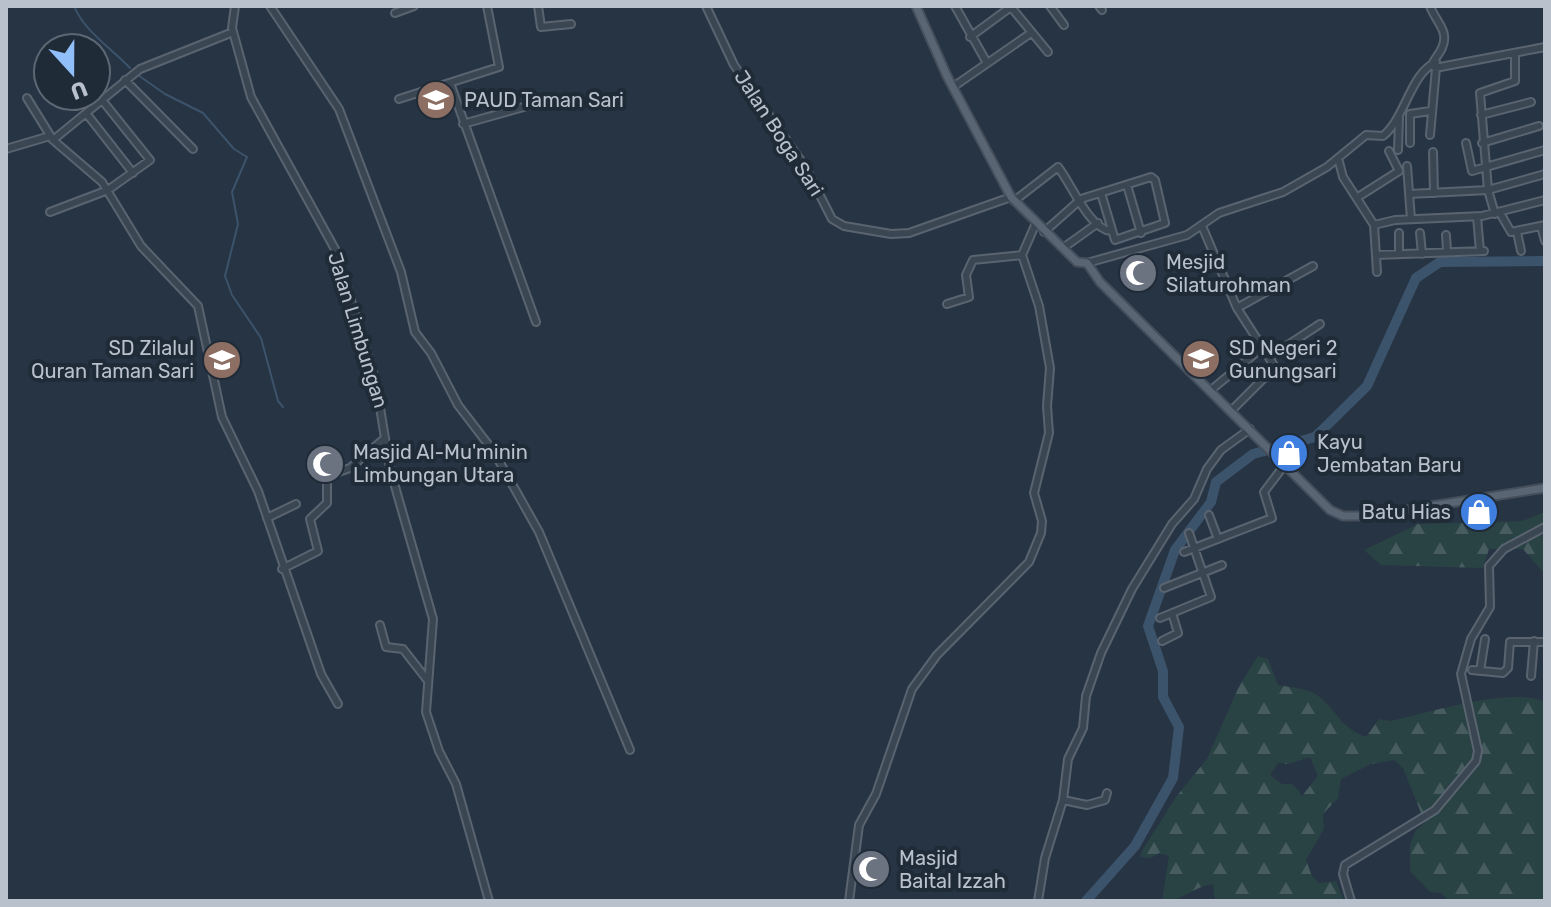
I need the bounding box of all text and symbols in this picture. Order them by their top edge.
north arrow [32,32,112,112]
street label: Jalan Boga Sari [729,66,829,200]
text: U [67,75,91,106]
school or university icon: PAUD Taman Sari [415,79,457,121]
place label: PAUD Taman Sari [464,88,624,112]
street label: Jalan Limbungan [323,249,393,411]
place label: Mesjid Silaturohman [1166,250,1291,297]
mosque icon: Mesjid Silaturohman [1117,252,1159,294]
place label: SD Zilalul Quran Taman Sari [31,336,194,383]
place label: SD Negeri 2 Gunungsari [1229,336,1337,383]
school or university icon: SD Negeri 2 Gunungsari [1180,338,1222,380]
school or university icon: SD Zilalul Quran Taman Sari [201,339,243,381]
place label: Kayu Jembatan Baru [1317,430,1461,477]
shop icon: Kayu Jembatan Baru [1268,432,1310,474]
place label: Masjid Al-Mu'minin Limbungan Utara [353,440,528,487]
mosque icon: Masjid Al-Mu'minin Limbungan Utara [304,443,346,485]
shop icon: Batu Hias [1458,491,1500,533]
place label: Batu Hias [1362,500,1451,524]
place label: Masjid Baital Izzah [899,846,1006,893]
mosque icon: Masjid Baital Izzah [850,848,892,890]

